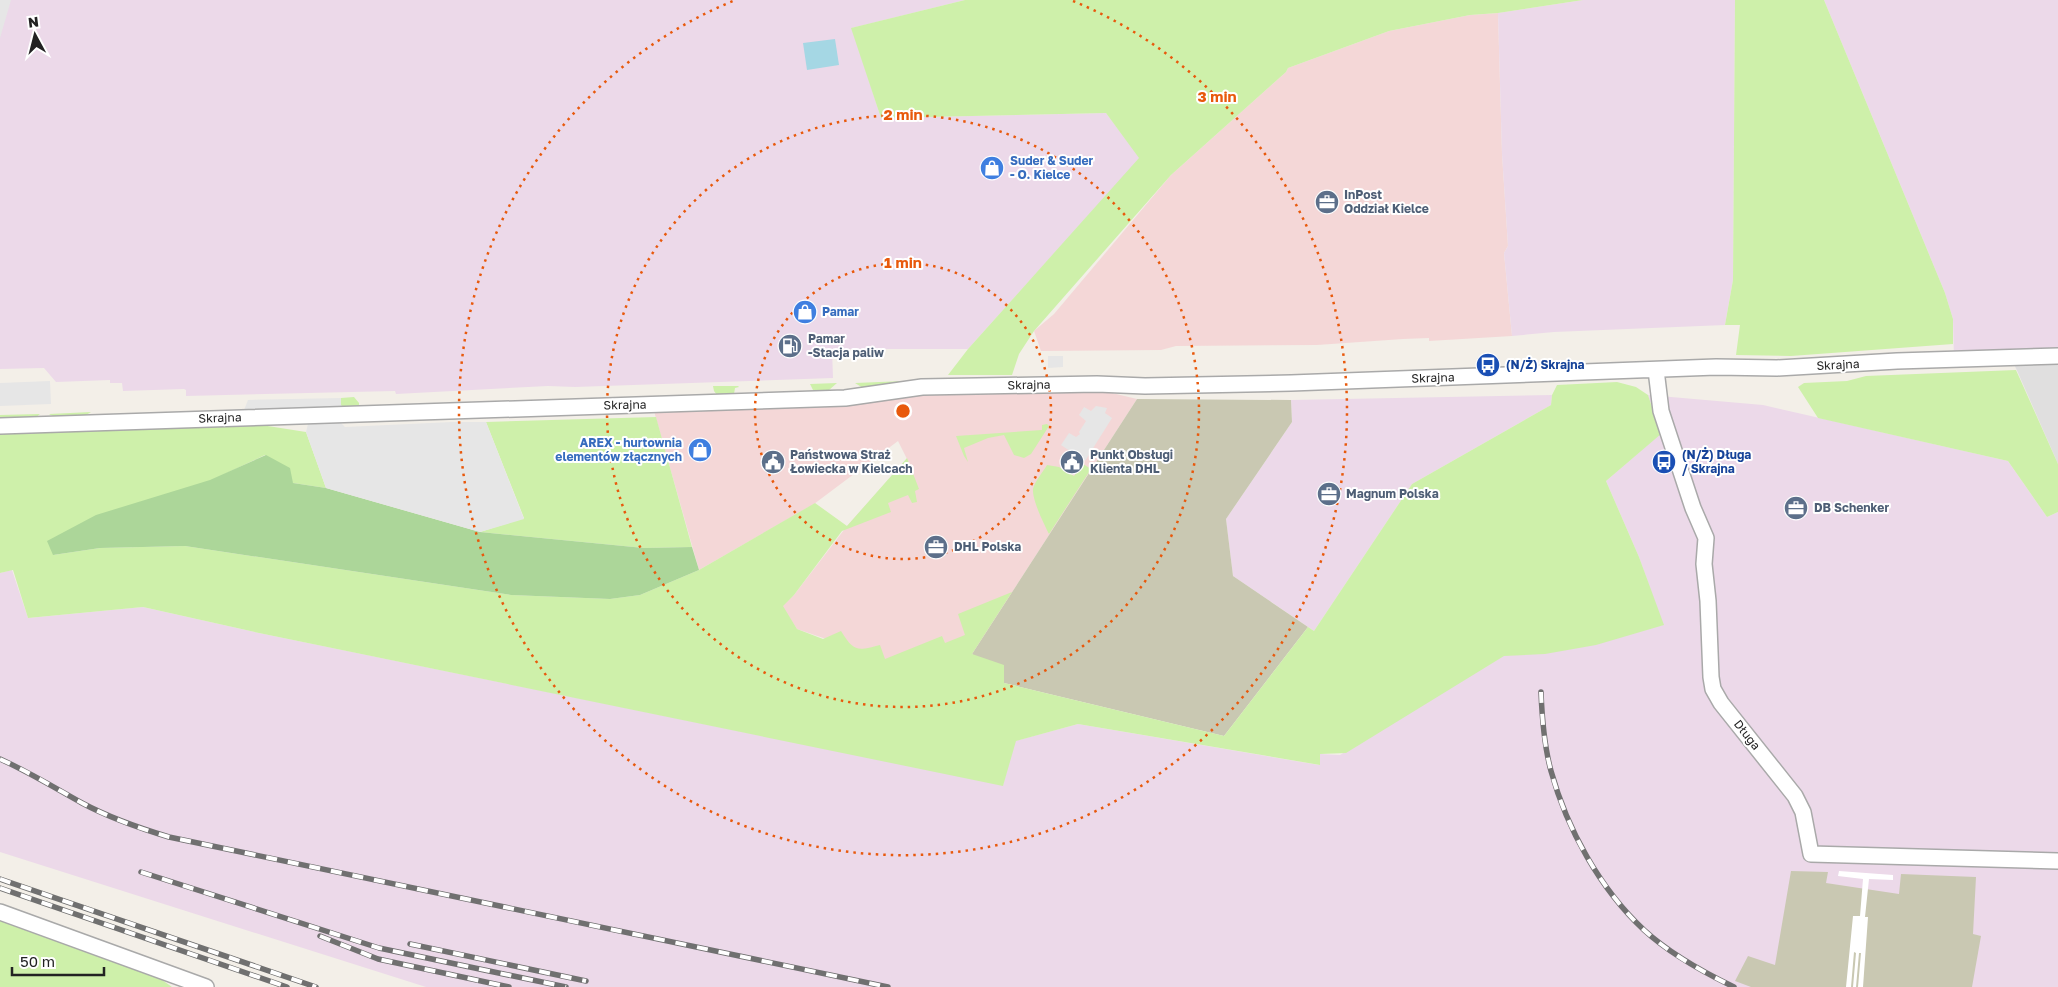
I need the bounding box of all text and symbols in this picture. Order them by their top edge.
north arrow [10,10,60,60]
text: N [27,13,40,31]
text: 3 min [1197,87,1237,105]
text: 2 min [883,105,923,123]
place label: Suder & Suder - O. Kielce [1010,153,1093,182]
shop icon: Suder & Suder - O. Kielce [979,155,1005,181]
place label: InPost Oddział Kielce [1344,187,1429,216]
office icon: InPost Oddział Kielce [1314,189,1340,215]
text: 1 min [884,253,922,271]
shop icon: Pamar [792,299,818,325]
place label: Pamar [822,304,859,319]
place label: Pamar -Stacja paliw [808,331,884,360]
fuel station icon: Pamar -Stacja paliw [777,333,803,359]
bus stop icon: (N/Ż) Skrajna [1475,352,1501,378]
street label: Skrajna [1816,356,1860,373]
place label: (N/Ż) Skrajna [1506,357,1585,372]
street label: Skrajna [1411,369,1455,386]
street label: Skrajna [1007,377,1051,392]
street label: Skrajna [603,397,647,412]
centre of rings [894,402,912,420]
street label: Skrajna [198,409,242,426]
place label: AREX - hurtownia elementów złącznych [555,435,682,464]
shop icon: AREX - hurtownia elementów złącznych [687,437,713,463]
place label: Państwowa Straż Łowiecka w Kielcach [790,447,913,476]
place label: Punkt Obsługi Klienta DHL [1090,447,1173,476]
place label: (N/Ż) Długa / Skrajna [1682,447,1751,476]
public building icon: Państwowa Straż Łowiecka w Kielcach [760,449,786,475]
public building icon: Punkt Obsługi Klienta DHL [1059,449,1085,475]
bus stop icon: (N/Ż) Długa / Skrajna [1651,449,1677,475]
office icon: Magnum Polska [1316,481,1342,507]
place label: Magnum Polska [1346,486,1439,501]
office icon: DB Schenker [1783,495,1809,521]
place label: DB Schenker [1814,500,1889,515]
office icon: DHL Polska [923,534,949,560]
place label: DHL Polska [954,539,1021,554]
street label: Długa [1731,717,1764,753]
scale bar [12,944,105,976]
text: 50 m [20,952,55,970]

